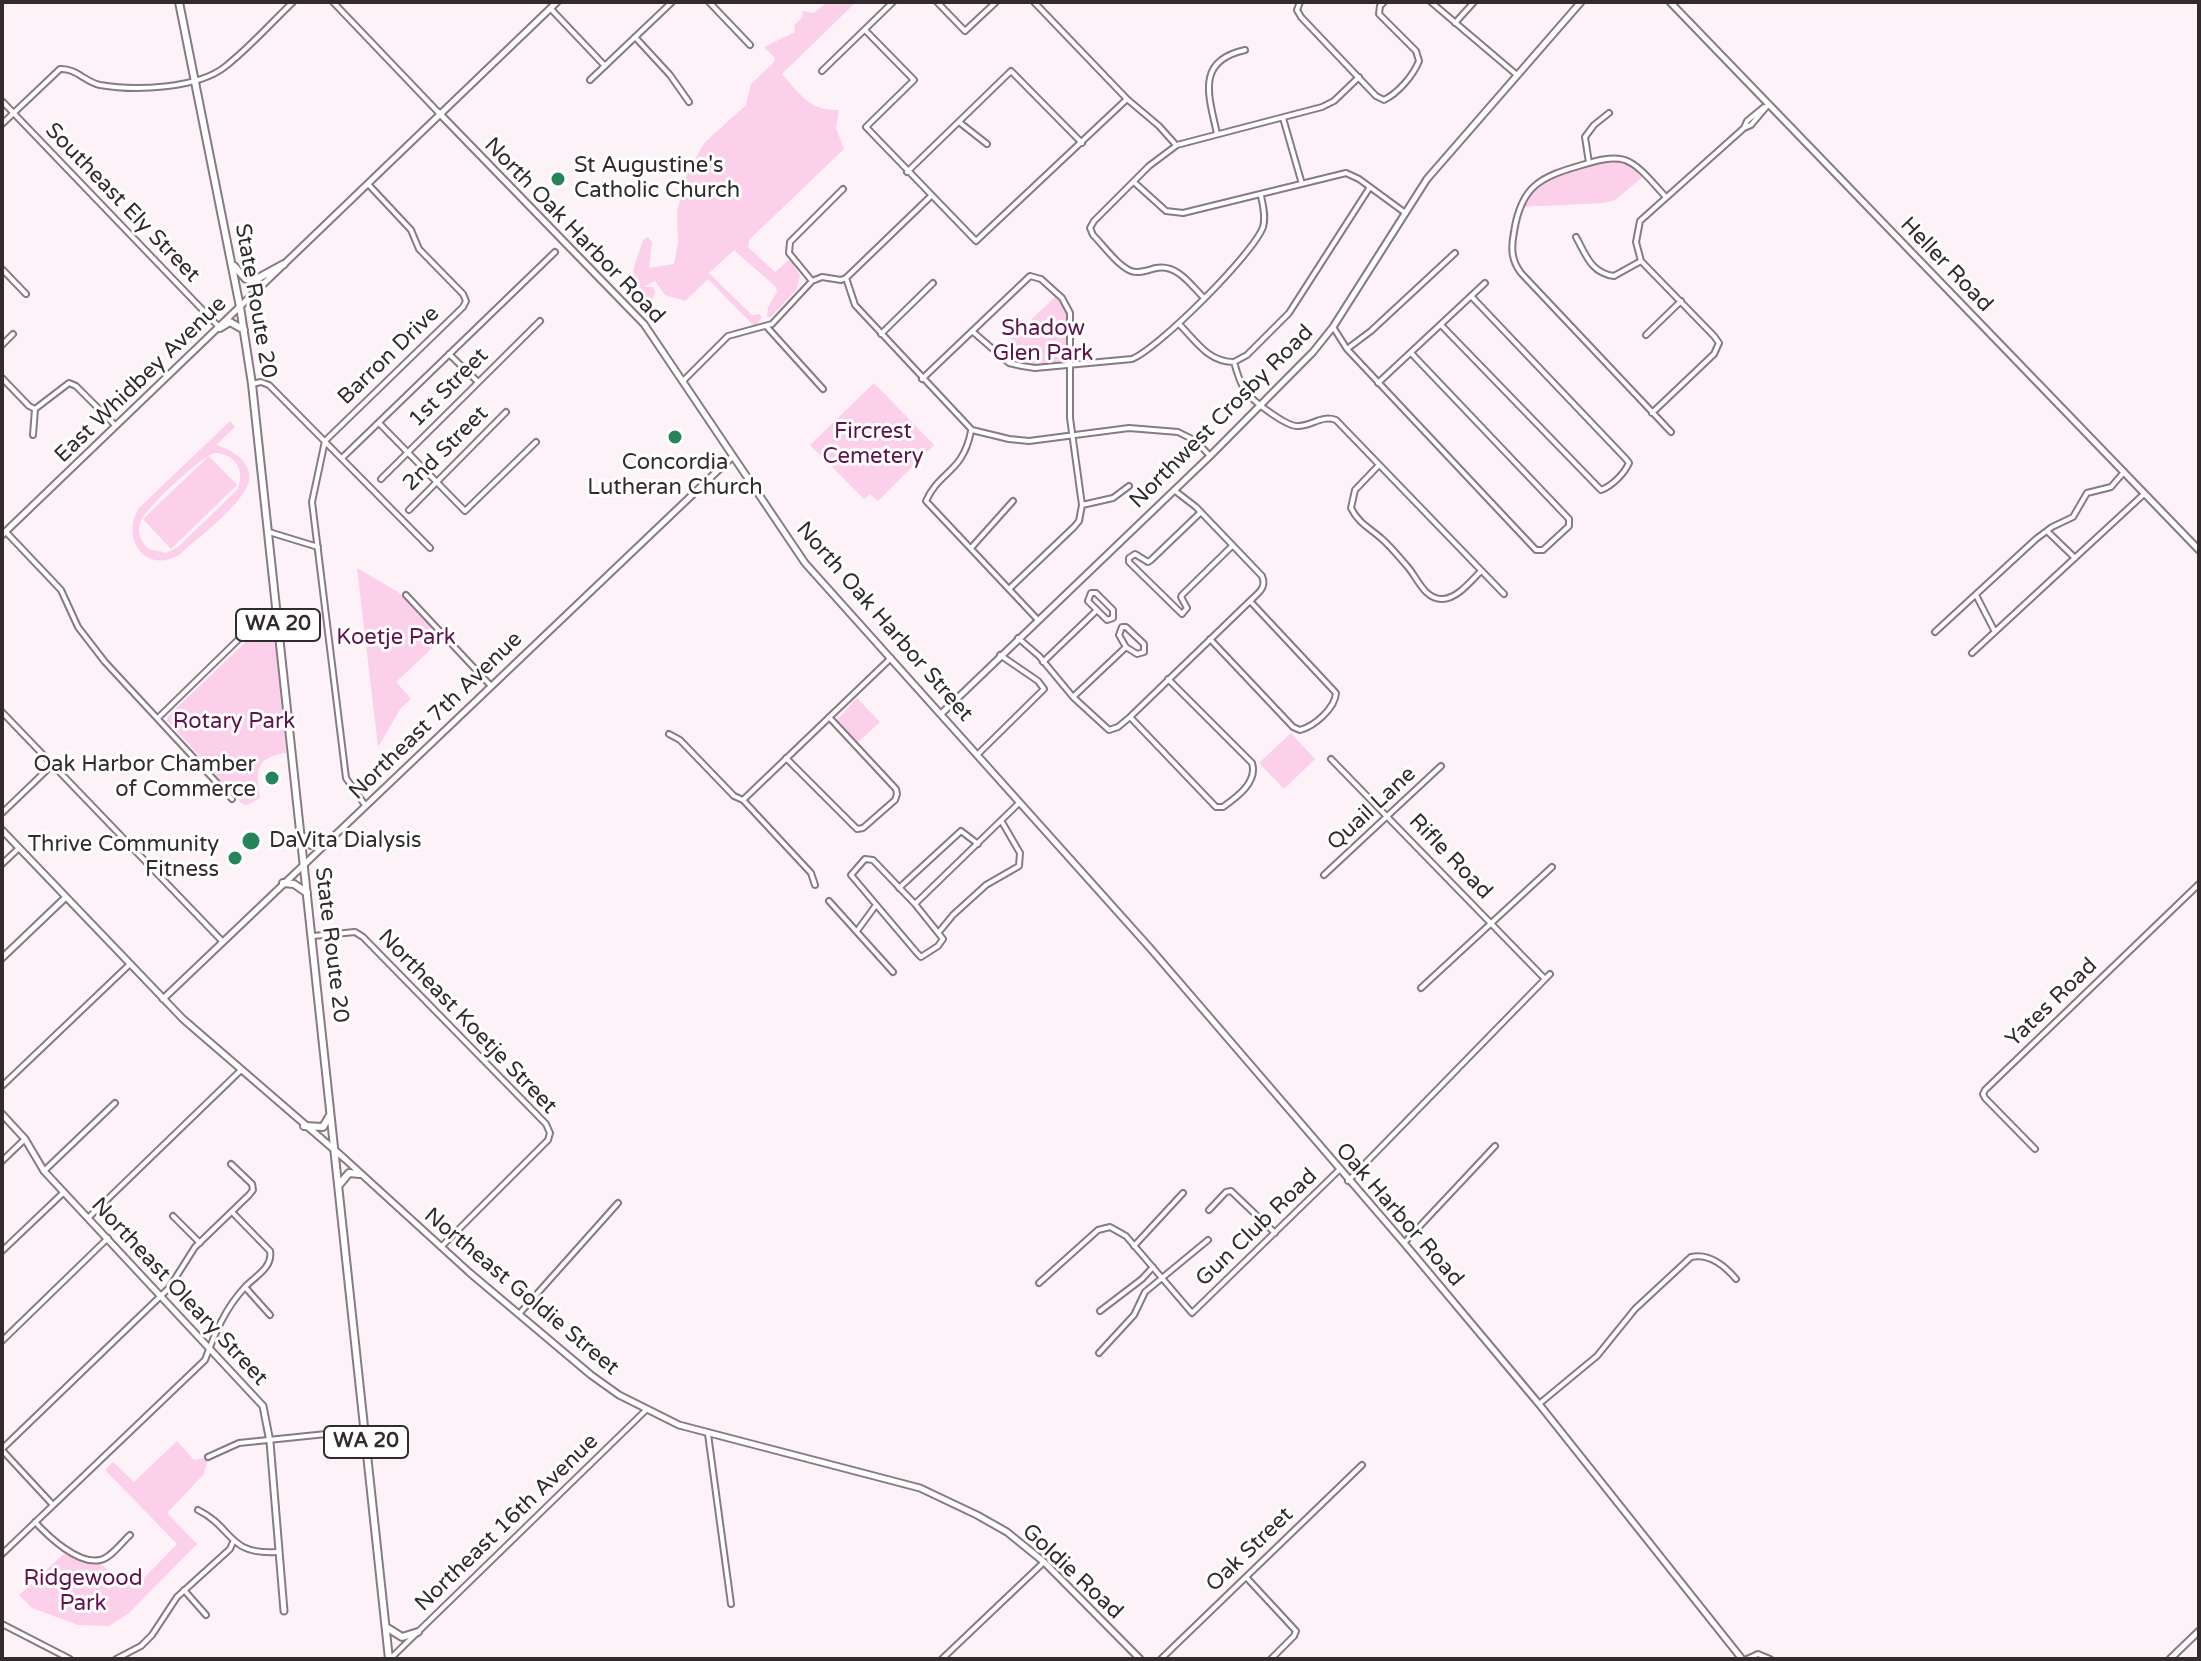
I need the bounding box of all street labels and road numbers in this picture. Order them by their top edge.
street label: Southeast Ely Street [39,118,205,288]
street label: North Oak Harbor Road [478,132,670,330]
street label: Heller Road [1894,212,1998,318]
street label: State Route 20 [228,222,282,380]
street label: East Whidbey Avenue [50,291,232,469]
street label: Barron Drive [333,301,445,411]
street label: Northwest Crosby Road [1125,320,1319,514]
street label: 1st Street [404,343,494,433]
street label: 2nd Street [398,401,494,497]
street label: North Oak Harbor Street [790,517,978,727]
road number: WA 20 [236,609,320,641]
street label: Northeast 7th Avenue [344,626,528,806]
street label: Quail Lane [1322,761,1422,857]
street label: Rifle Road [1403,809,1497,905]
street label: State Route 20 [308,866,354,1024]
street label: Northeast Koetje Street [372,924,562,1120]
street label: Yates Road [2001,953,2103,1053]
street label: Oak Harbor Road [1329,1138,1469,1292]
street label: Gun Club Road [1191,1164,1323,1292]
street label: Northeast Oleary Street [85,1193,273,1391]
street label: Northeast Goldie Street [418,1203,624,1381]
road number: WA 20 [324,1426,408,1458]
street label: Northeast 16th Avenue [410,1429,604,1617]
street label: Oak Street [1201,1502,1299,1598]
street label: Goldie Road [1016,1519,1128,1625]

